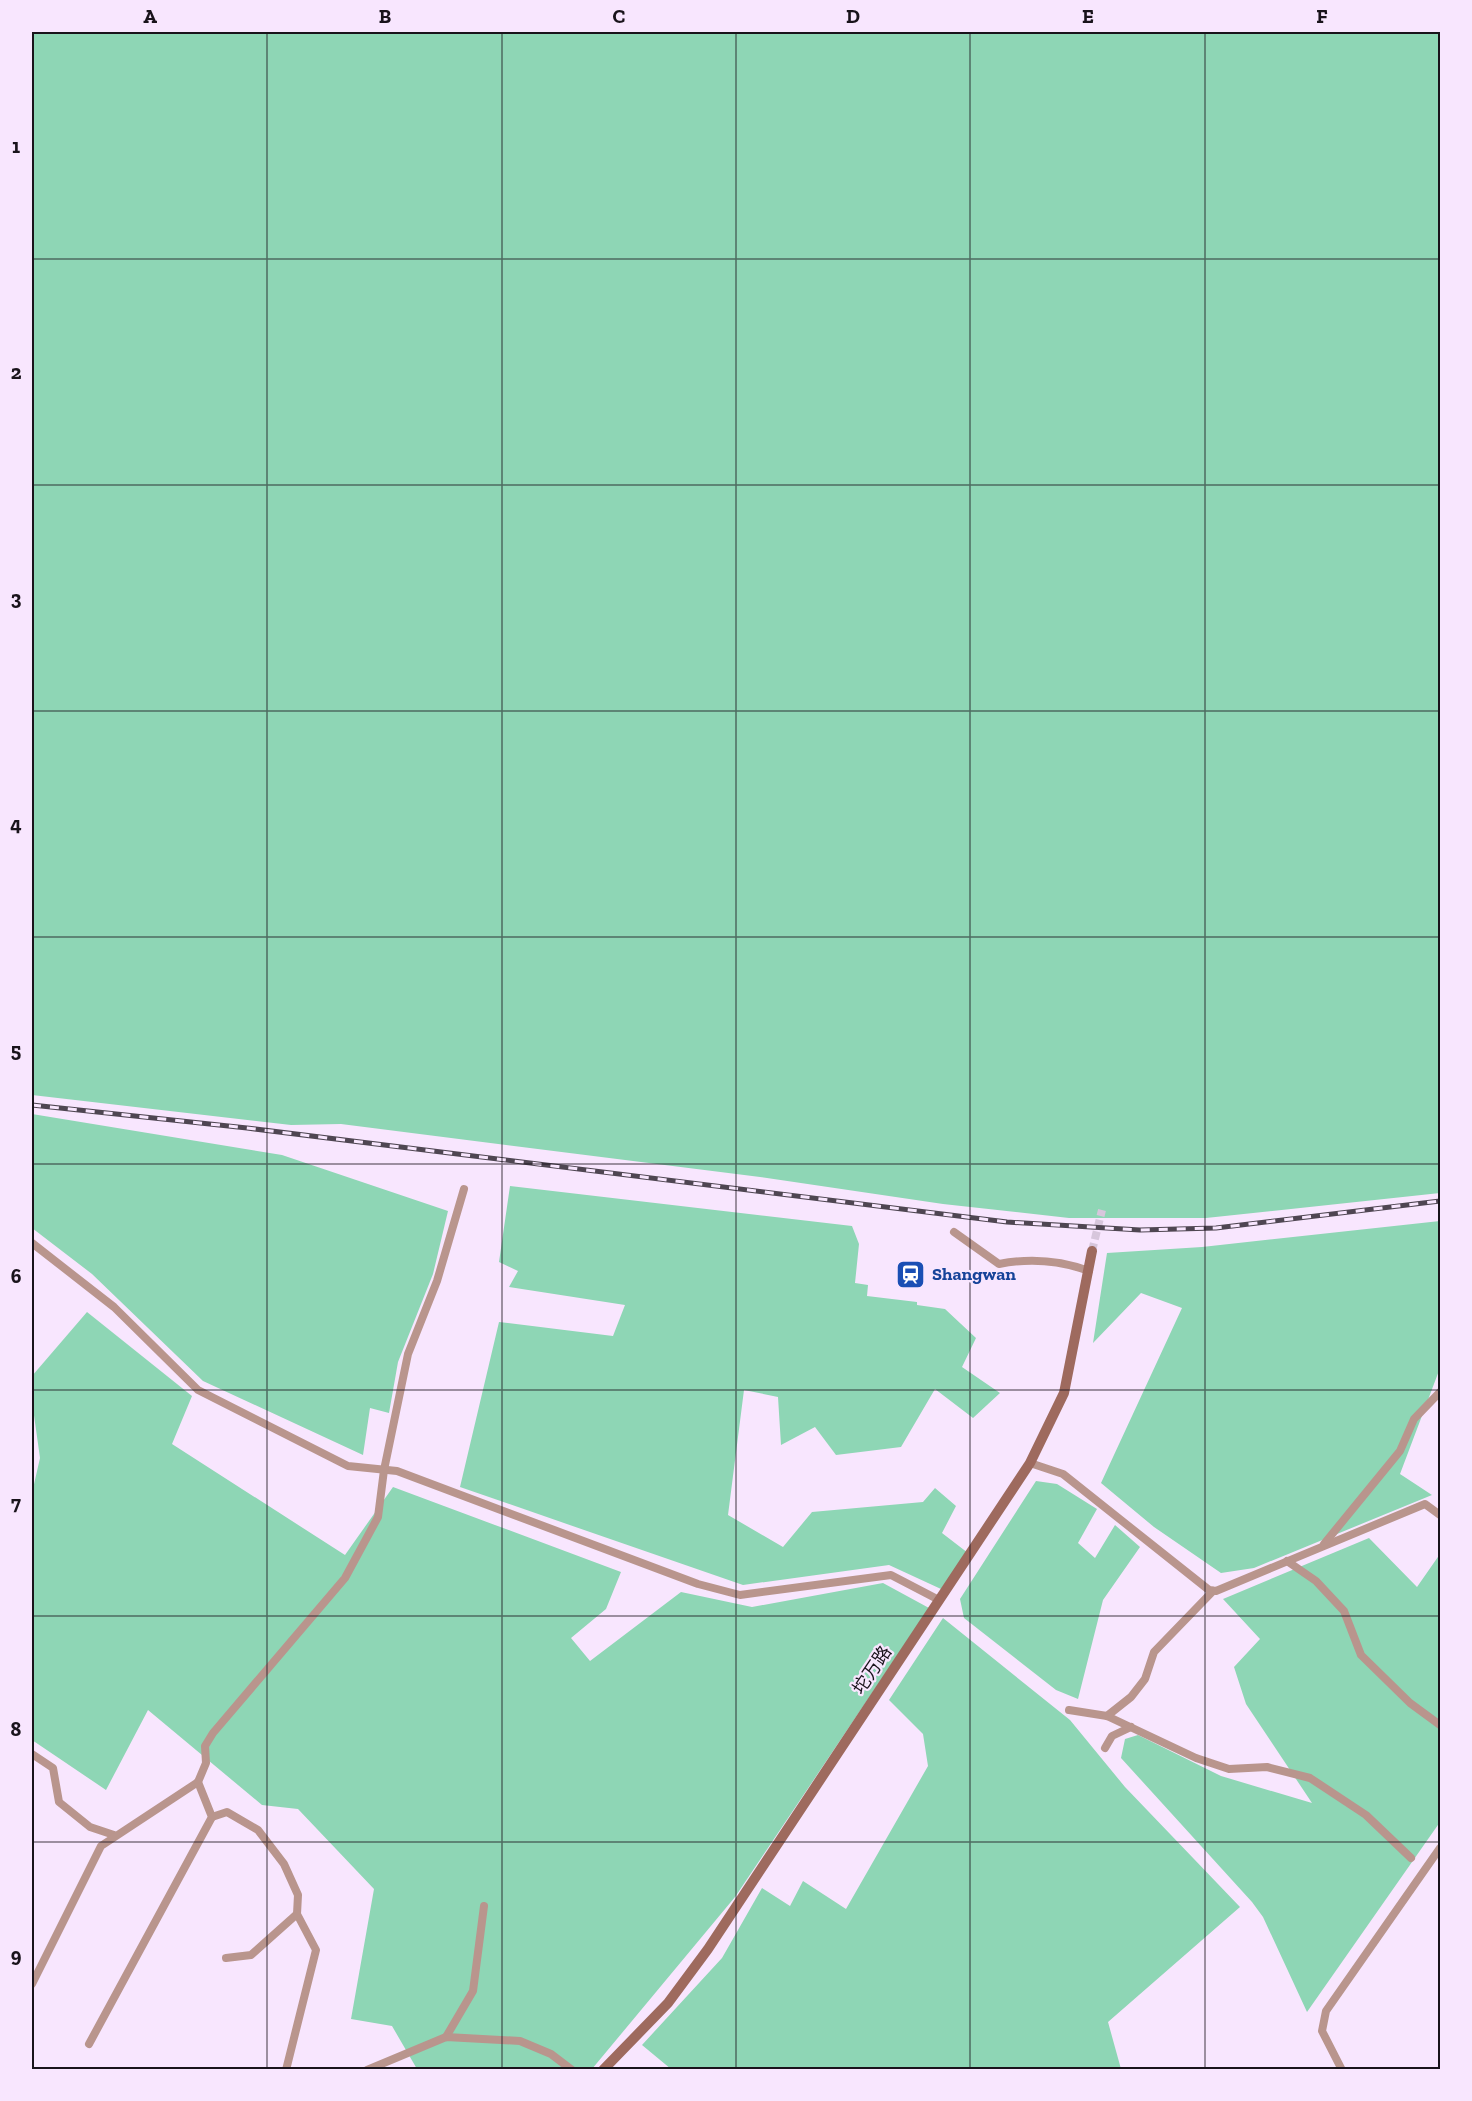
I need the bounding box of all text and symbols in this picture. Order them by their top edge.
text: A [143,4,157,28]
text: B [379,4,391,28]
text: C [613,4,626,28]
text: D [846,4,860,28]
text: E [1082,4,1094,28]
text: F [1316,4,1328,28]
text: 1 [12,134,20,158]
text: 2 [11,360,22,384]
text: 3 [11,586,22,610]
text: 4 [10,812,22,836]
text: 5 [11,1038,21,1062]
station icon: Shangwan [895,1258,927,1290]
place label: Shangwan [932,1263,1016,1285]
text: 6 [11,1264,22,1288]
text: 7 [11,1491,21,1515]
street label: 坨万路 [848,1641,896,1699]
text: 8 [11,1717,22,1741]
text: 9 [11,1943,22,1967]

